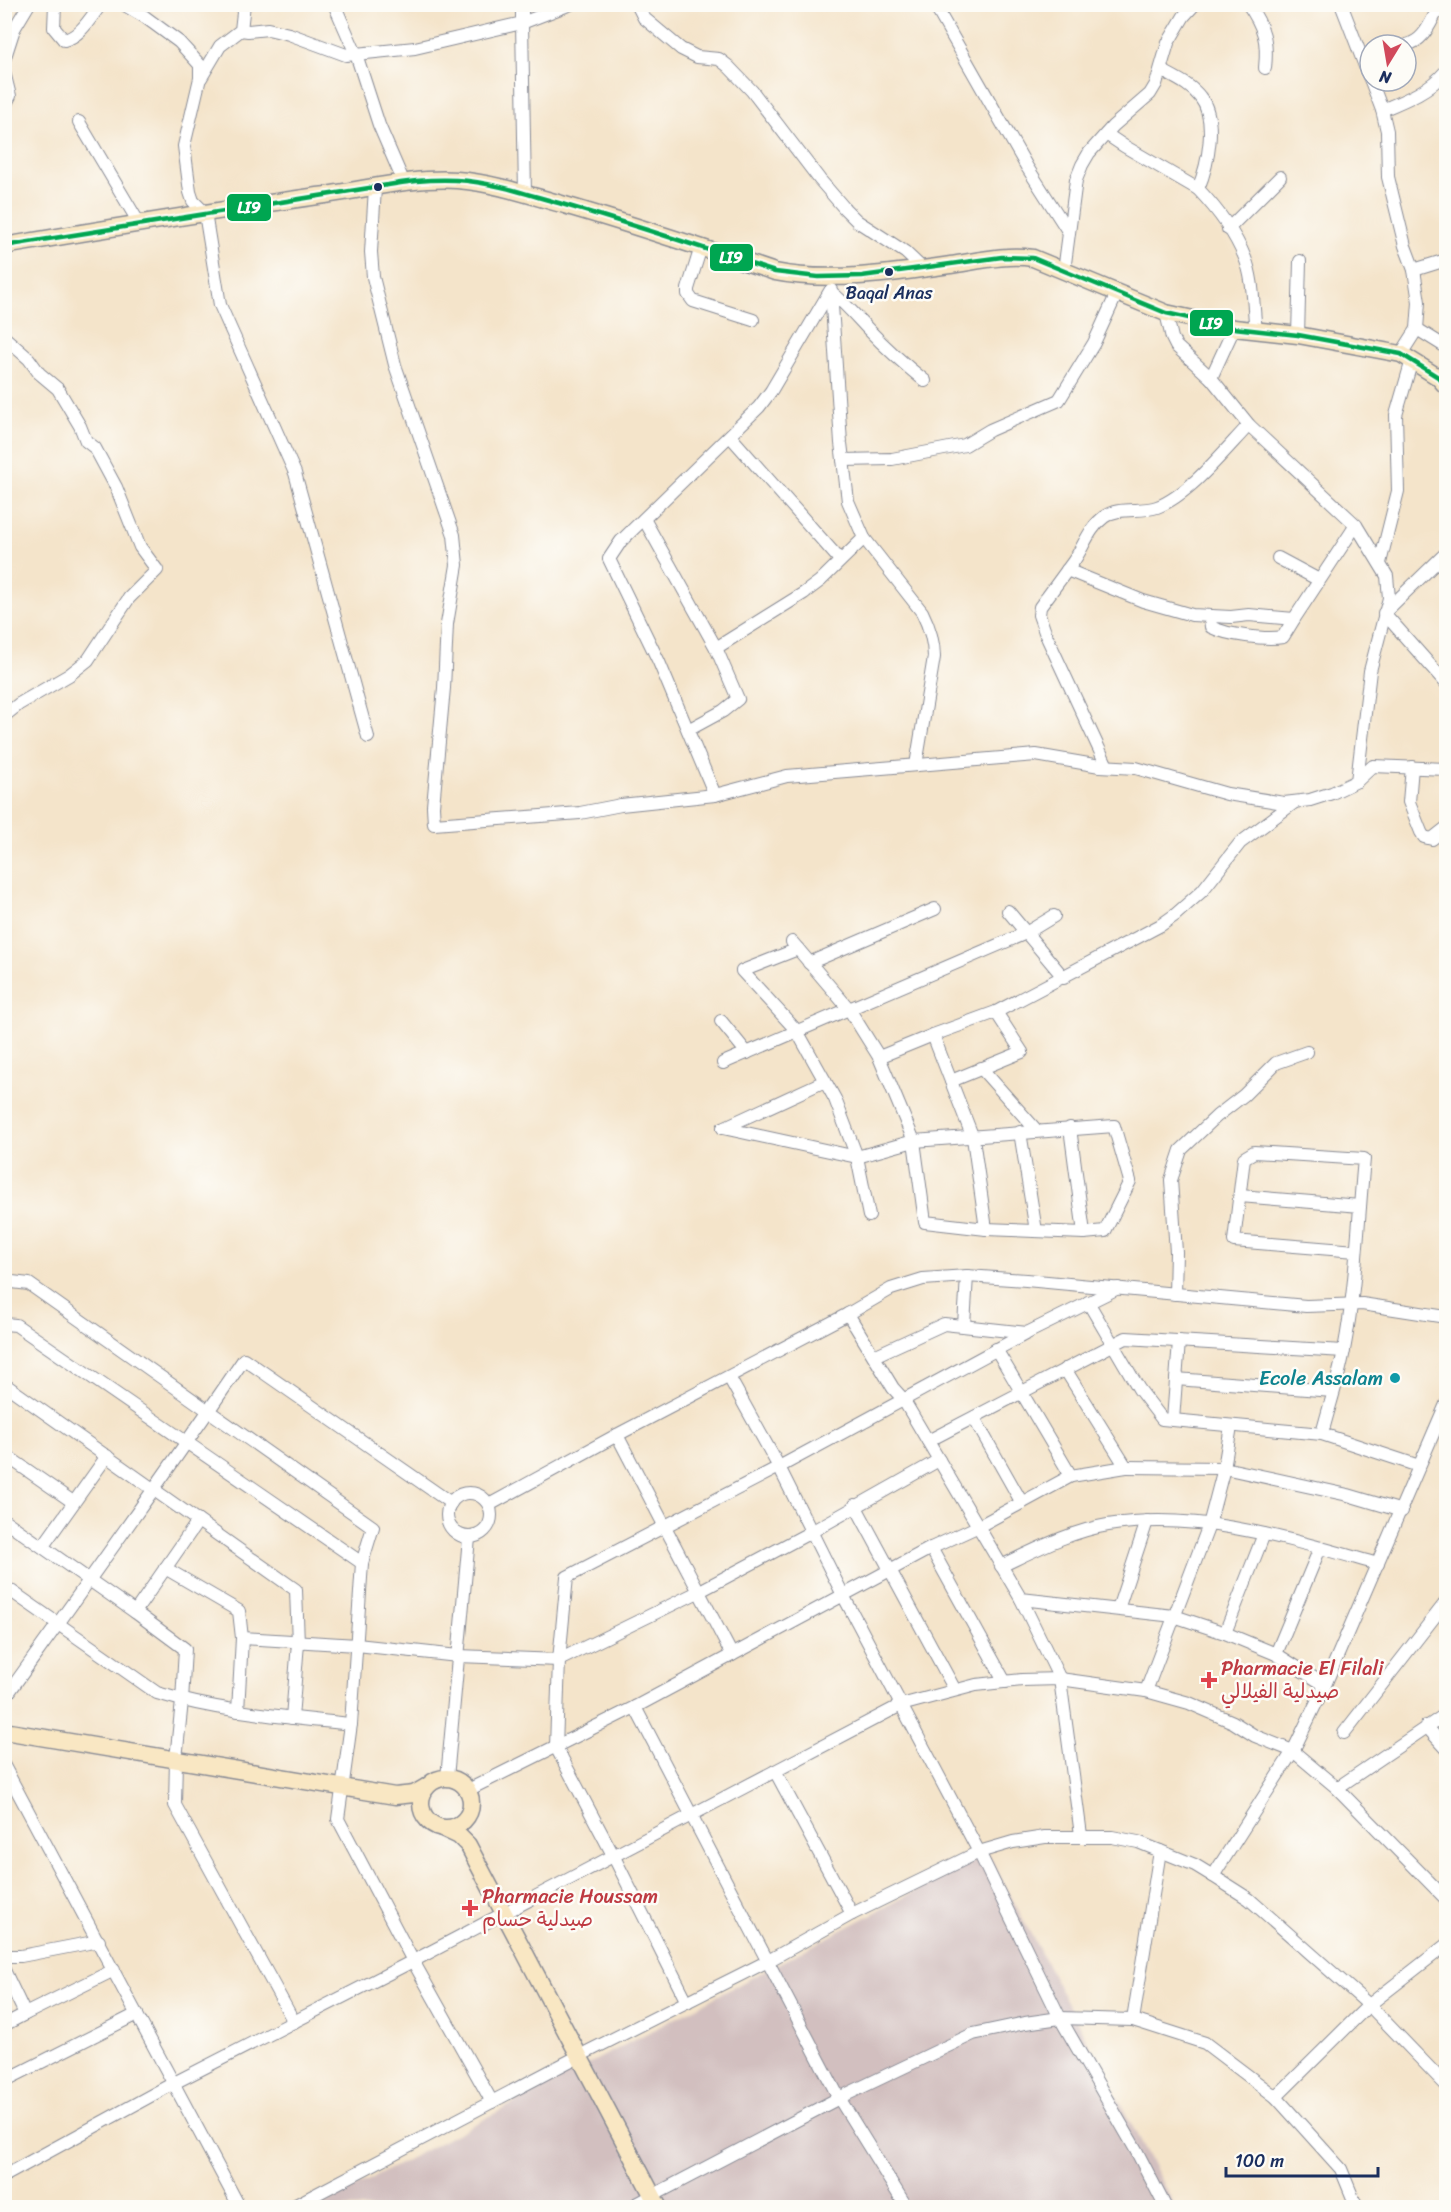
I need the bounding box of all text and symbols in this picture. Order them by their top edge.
north arrow [1358,33,1418,93]
text: N [1376,62,1394,93]
unlabelled marker [372,181,384,193]
line badge: LI9 [226,193,272,222]
text: LI9 [237,193,261,222]
line badge: LI9 [709,243,754,272]
text: LI9 [719,243,743,272]
marker: Baqal Anas [883,266,895,278]
place label: Baqal Anas [846,277,933,309]
line badge: LI9 [1189,309,1234,337]
text: LI9 [1199,309,1223,338]
place label: Ecole Assalam [1259,1361,1383,1396]
marker: Ecole Assalam [1388,1371,1402,1385]
place label: Pharmacie El Filali صيدلية الفيلالي [1221,1651,1385,1709]
marker: Pharmacie El Filali صيدلية الفيلالي [1202,1673,1216,1687]
place label: Pharmacie Houssam صيدلية حسام [482,1879,658,1937]
marker: Pharmacie Houssam صيدلية حسام [463,1901,477,1915]
scale bar [1226,2140,1378,2178]
text: 100 m [1235,2145,1284,2177]

